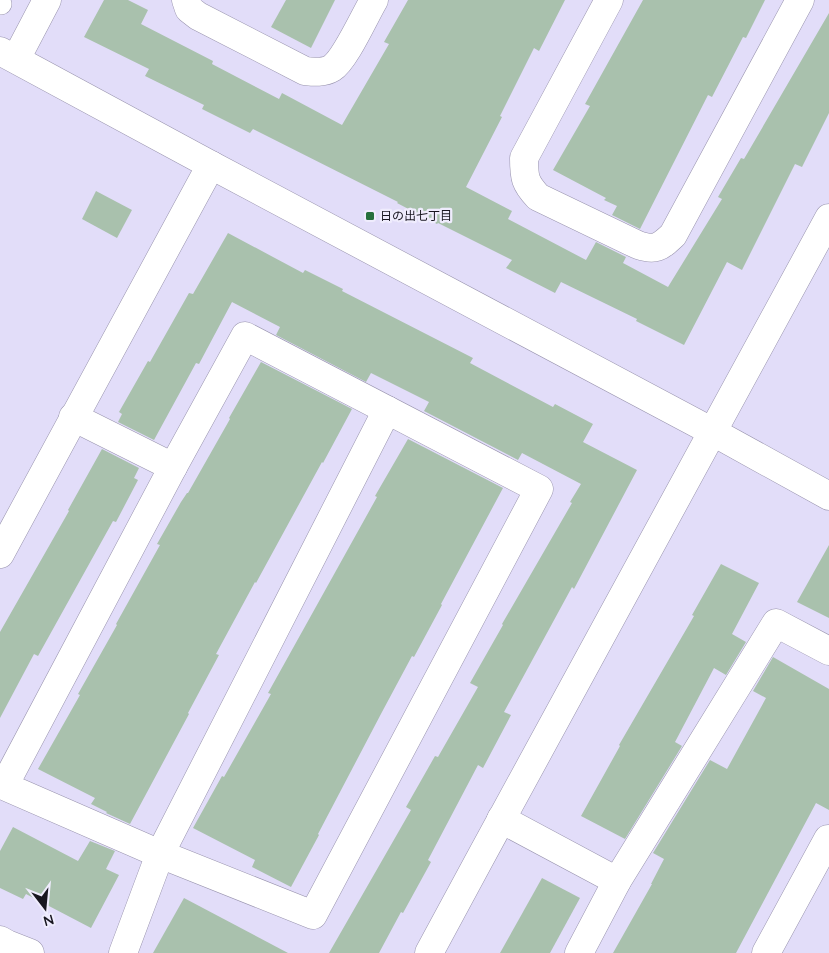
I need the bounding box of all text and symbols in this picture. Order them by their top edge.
place label: 日の出七丁目 [380,208,452,223]
marker: 日の出七丁目 [364,210,376,222]
north arrow [20,883,70,933]
text: N [41,910,56,931]

